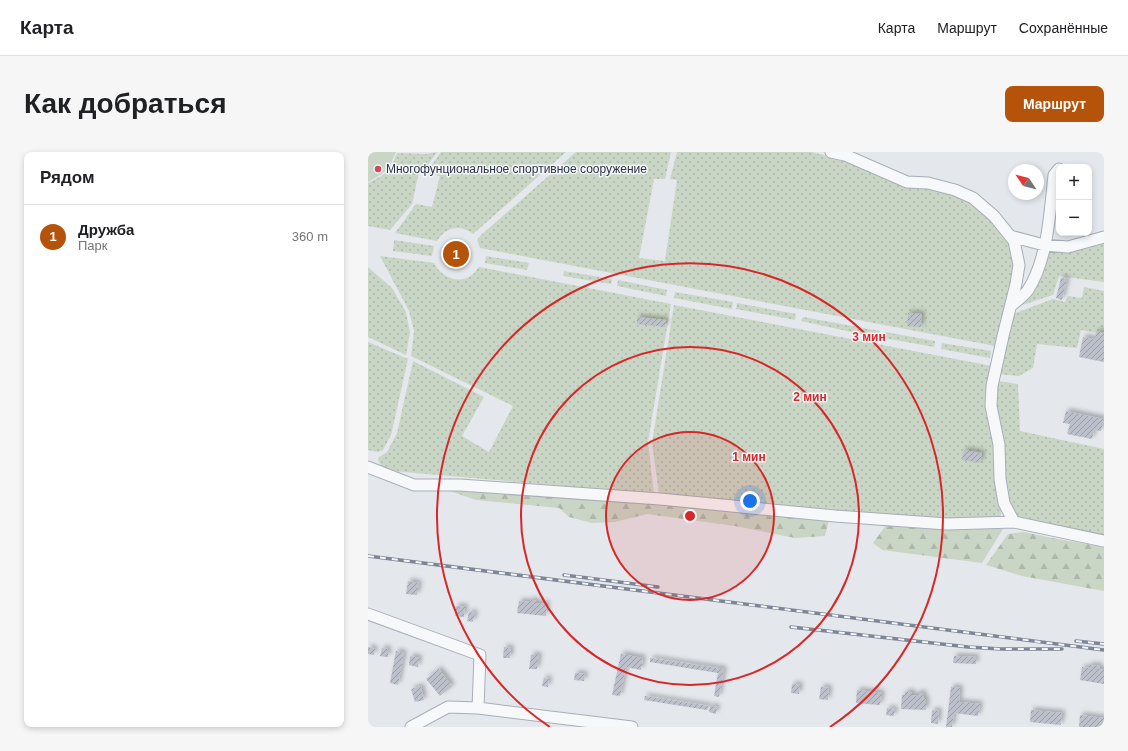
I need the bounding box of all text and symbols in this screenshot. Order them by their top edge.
text: Карта [20,17,74,38]
text: Карта [878,20,915,36]
text: Маршрут [937,20,997,36]
text: Сохранённые [1019,20,1108,36]
button: Маршрут [1005,86,1104,122]
text: Как добраться [24,88,226,119]
place label: Многофунциональное спортивное сооружение [386,162,647,176]
marker: Многофунциональное спортивное сооружение [373,164,383,174]
north arrow [1008,164,1044,200]
map controls [1056,164,1092,236]
button: + [1056,164,1092,200]
text: Рядом [40,168,95,187]
button: − [1056,200,1092,236]
text: Дружба [78,221,134,238]
text: 1 [49,229,57,244]
text: 360 m [292,229,328,244]
text: Парк [78,238,108,253]
pin: 1 [443,239,469,269]
text: 3 мин [852,330,886,344]
text: 2 мин [793,390,827,404]
text: 1 мин [732,450,766,464]
your location [740,491,760,511]
centre of rings [683,509,697,523]

